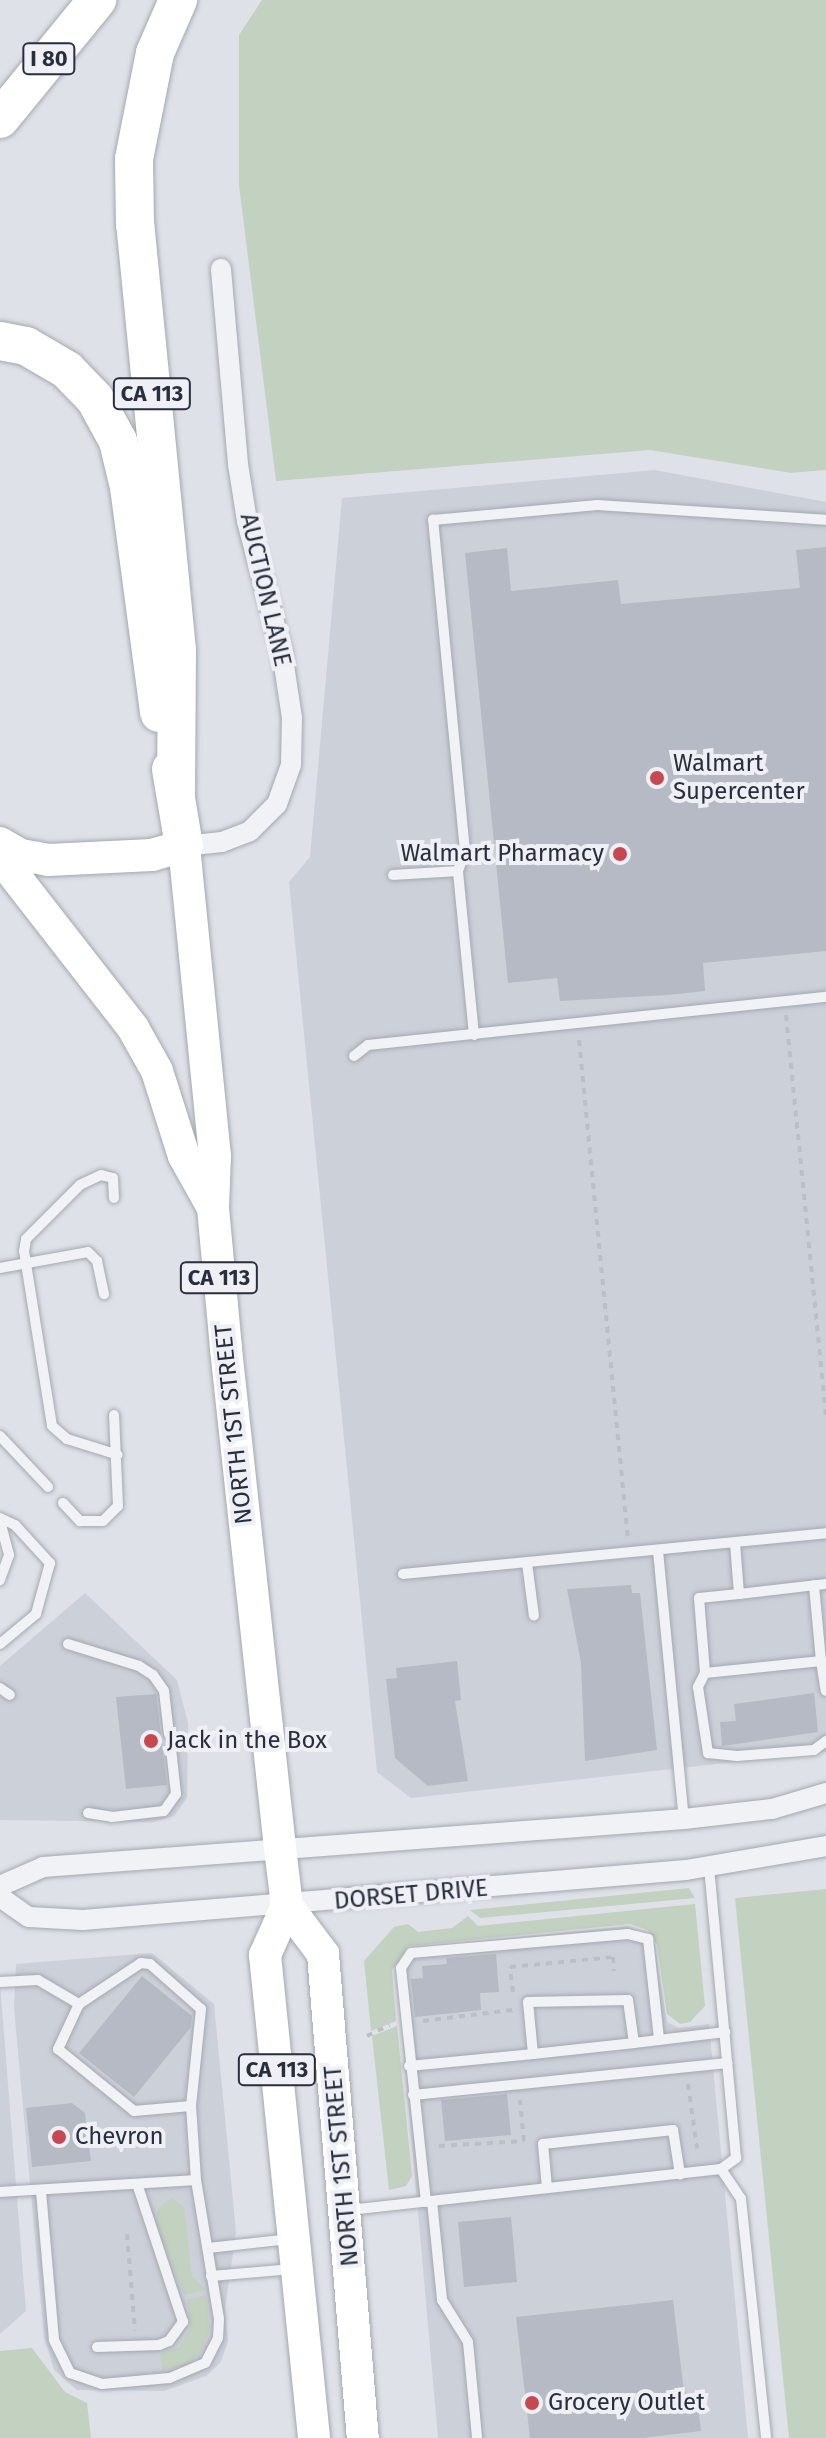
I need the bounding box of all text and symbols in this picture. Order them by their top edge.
road number: I 80 [21,41,77,77]
road number: CA 113 [112,376,192,412]
street label: AUCTION LANE [233,511,297,669]
place label: Walmart Supercenter [673,750,805,806]
marker: Walmart Supercenter [648,769,666,787]
place label: Walmart Pharmacy [400,840,604,868]
marker: Walmart Pharmacy [611,845,629,863]
road number: CA 113 [179,1260,259,1296]
street label: NORTH 1ST STREET [209,1322,259,1526]
place label: Jack in the Box [167,1727,327,1755]
marker: Jack in the Box [142,1732,160,1750]
street label: DORSET DRIVE [333,1874,489,1916]
road number: CA 113 [237,2052,317,2088]
street label: NORTH 1ST STREET [319,2064,365,2268]
place label: Chevron [75,2123,164,2151]
marker: Chevron [50,2128,68,2146]
place label: Grocery Outlet [548,2389,705,2417]
marker: Grocery Outlet [523,2394,541,2412]

